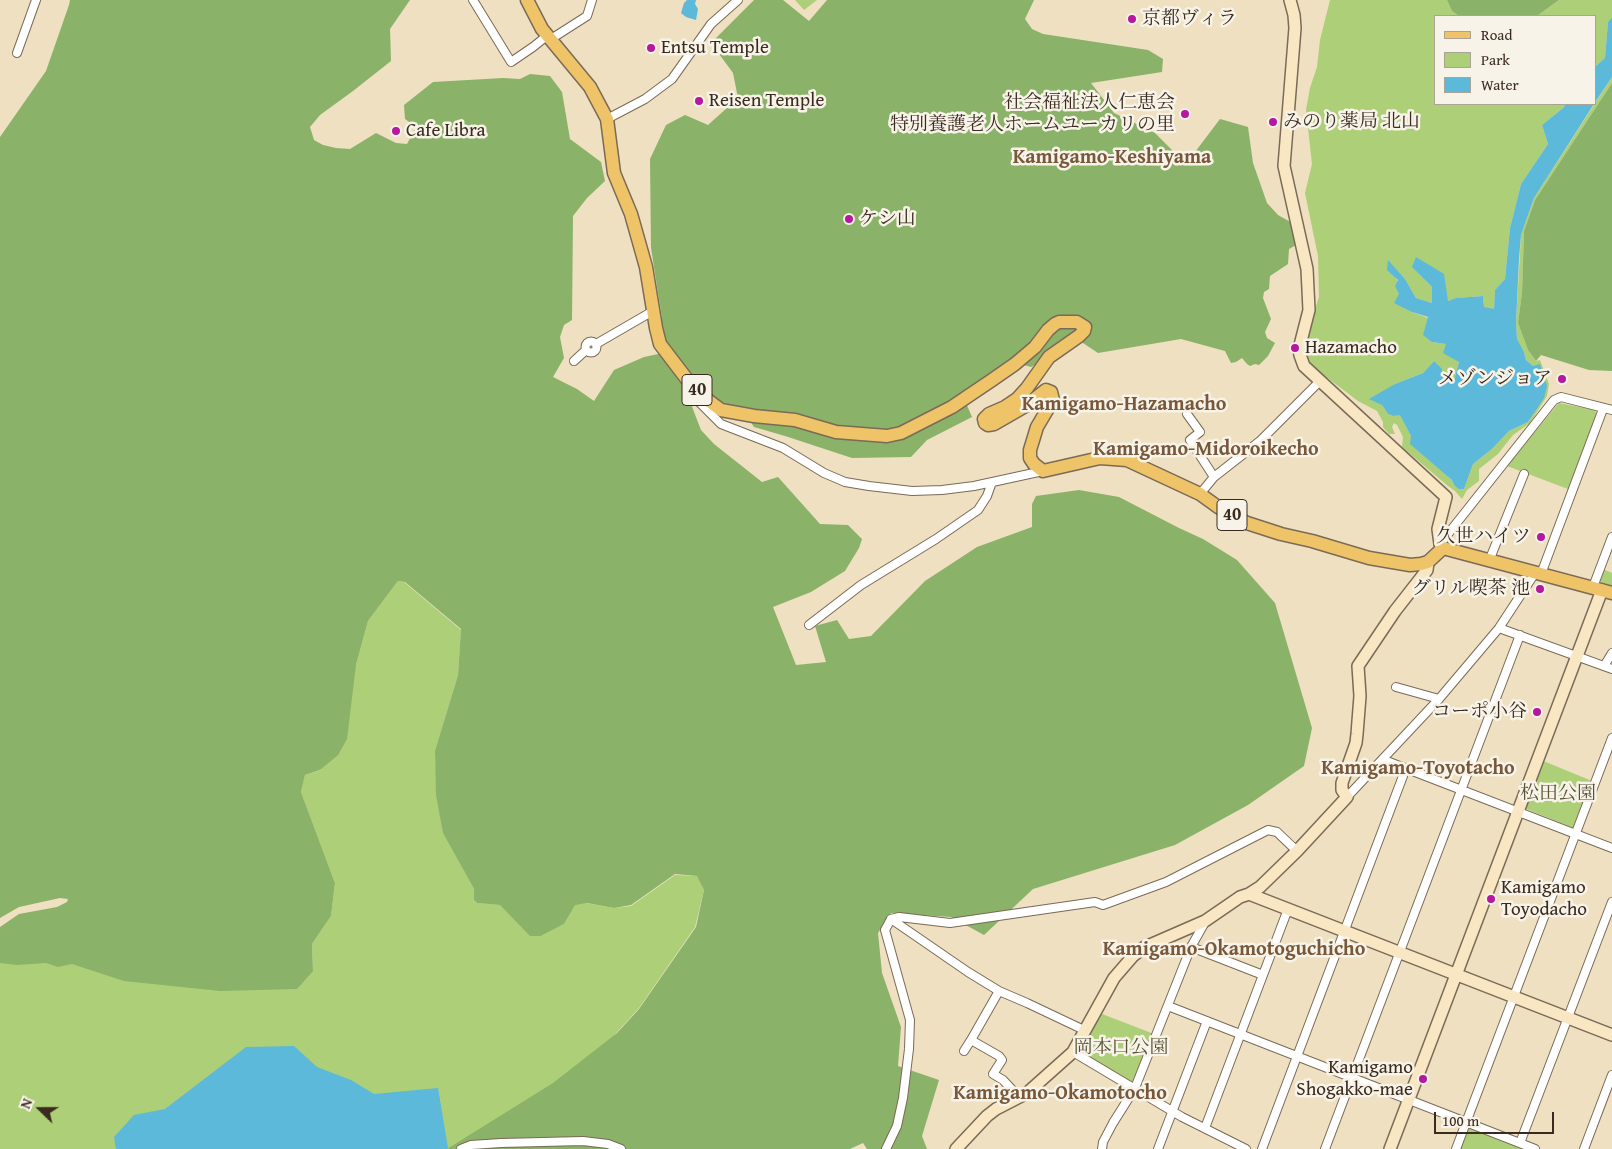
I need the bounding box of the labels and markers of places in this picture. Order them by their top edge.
place label: 京都ヴィラ [1142,8,1237,30]
marker: 京都ヴィラ [1126,13,1138,25]
place label: Entsu Temple [661,37,769,59]
marker: Entsu Temple [645,42,657,54]
place label: Reisen Temple [709,90,824,112]
place label: 社会福祉法人仁恵会 特別養護老人ホームユーカリの里 [890,92,1175,136]
marker: Reisen Temple [693,95,705,107]
marker: 社会福祉法人仁恵会 特別養護老人ホームユーカリの里 [1179,108,1191,120]
place label: みのり薬局 北山 [1283,111,1420,133]
marker: みのり薬局 北山 [1267,116,1279,128]
place label: Cafe Libra [406,120,486,142]
marker: Cafe Libra [390,125,402,137]
place label: ケシ山 [859,208,916,230]
marker: ケシ山 [843,213,855,225]
place label: Hazamacho [1305,337,1397,359]
marker: Hazamacho [1289,342,1301,354]
place label: メゾンジョア [1438,368,1552,390]
marker: メゾンジョア [1556,373,1568,385]
place label: 久世ハイツ [1436,526,1531,548]
marker: 久世ハイツ [1535,531,1547,543]
place label: グリル喫茶 池 [1412,578,1530,600]
marker: グリル喫茶 池 [1534,583,1546,595]
place label: コーポ小谷 [1432,701,1527,723]
marker: コーポ小谷 [1531,706,1543,718]
place label: Kamigamo Toyodacho [1501,877,1587,921]
marker: Kamigamo Toyodacho [1485,893,1497,905]
place label: Kamigamo Shogakko-mae [1296,1057,1413,1101]
marker: Kamigamo Shogakko-mae [1417,1073,1429,1085]

